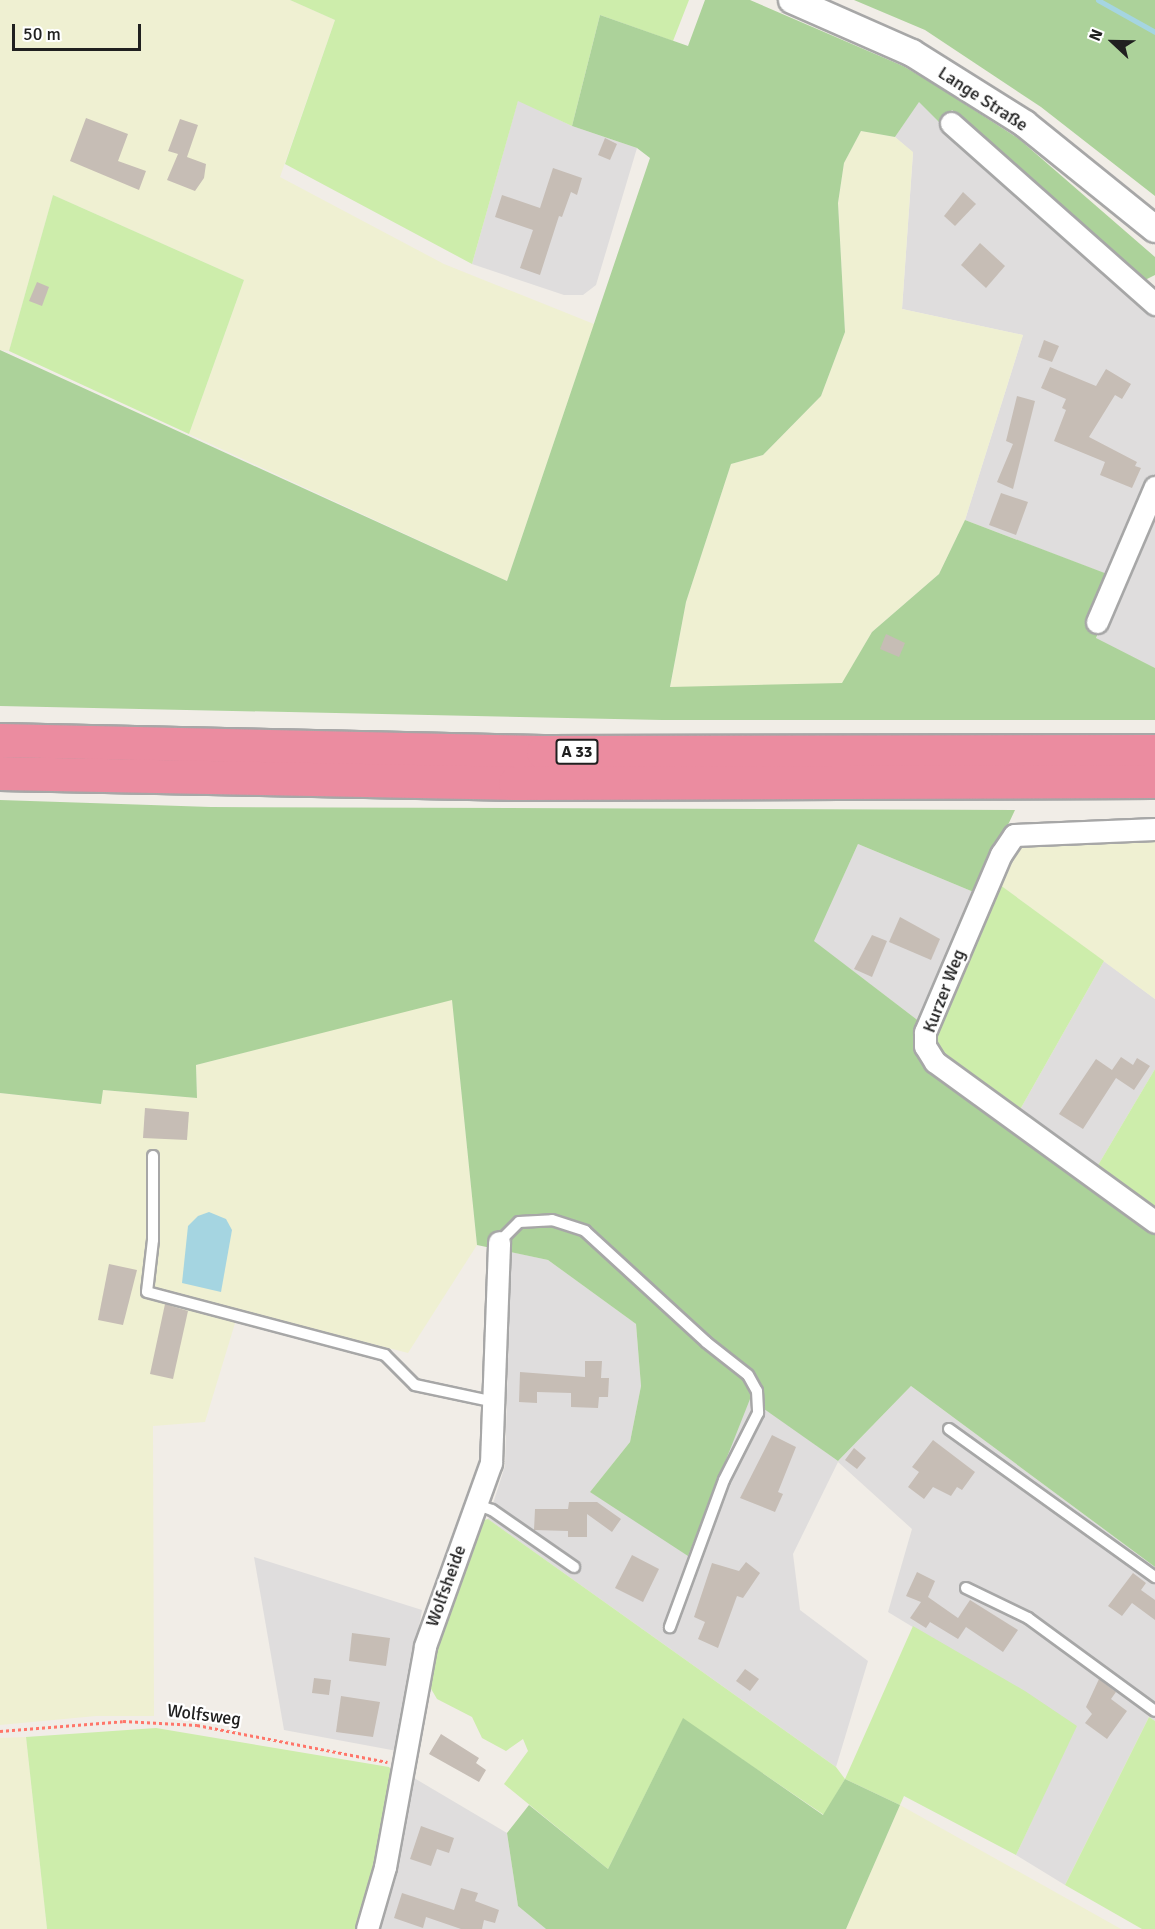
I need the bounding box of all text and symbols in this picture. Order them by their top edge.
scale bar [15,12,144,50]
north arrow [1083,12,1143,72]
text: 50 m [23,23,61,45]
text: N [1085,26,1108,44]
street label: Lange Straße [934,62,1032,136]
road number: A 33 [554,739,600,765]
street label: Kurzer Weg [918,946,970,1036]
street label: Wolfsheide [421,1542,471,1630]
street label: Wolfsweg [166,1700,242,1730]

